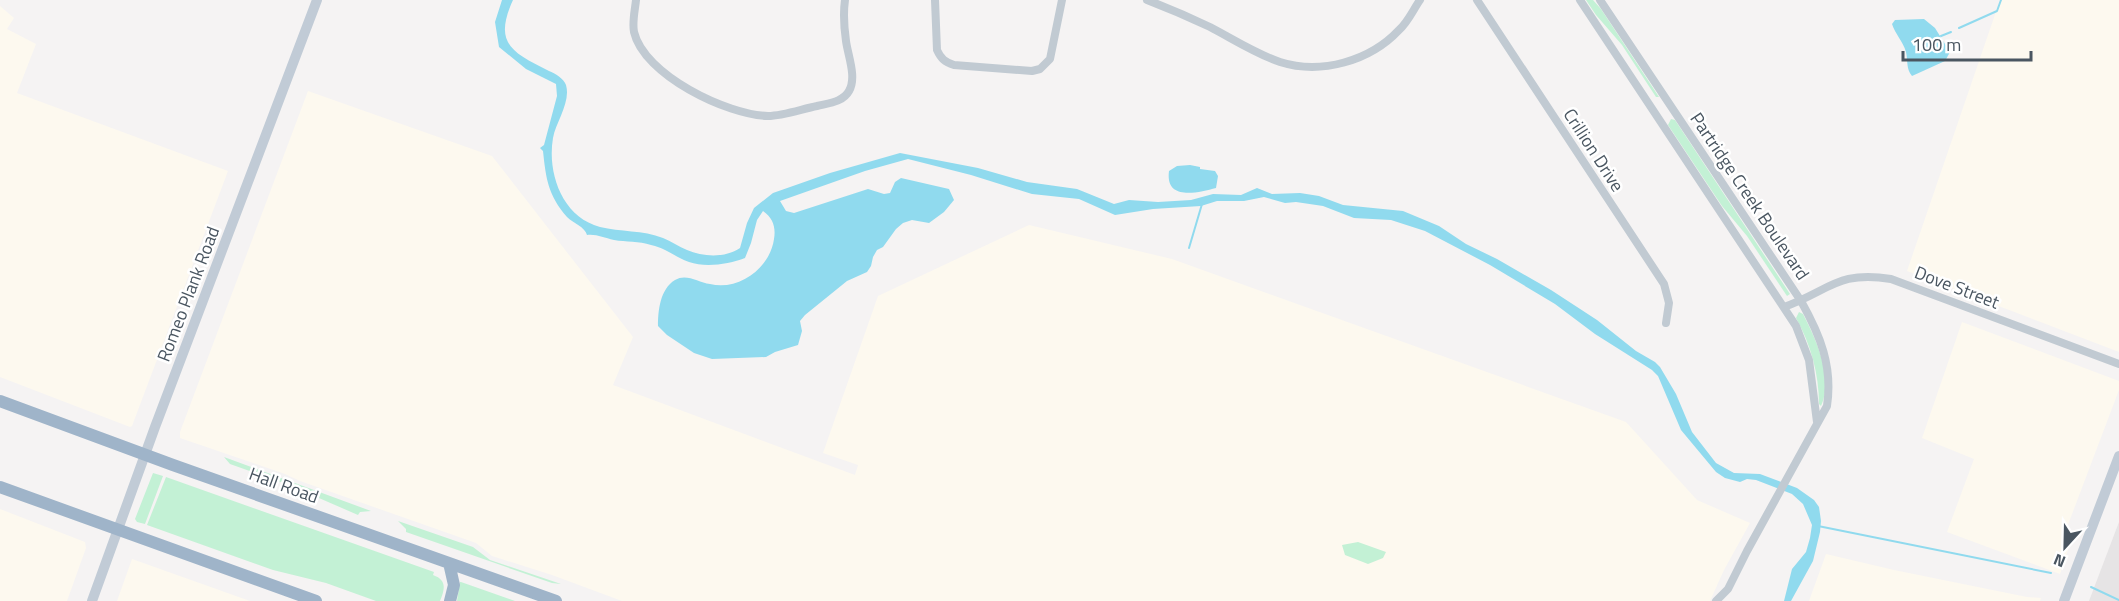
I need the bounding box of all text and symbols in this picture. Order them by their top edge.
scale bar [1903,24,2030,62]
text: 100 m [1912,31,1961,58]
street label: Crillion Drive [1557,103,1631,197]
street label: Partridge Creek Boulevard [1684,107,1816,285]
street label: Romeo Plank Road [150,222,226,366]
street label: Dove Street [1911,258,2004,316]
street label: Hall Road [245,460,323,510]
north arrow [2035,517,2095,577]
text: N [2050,548,2069,574]

